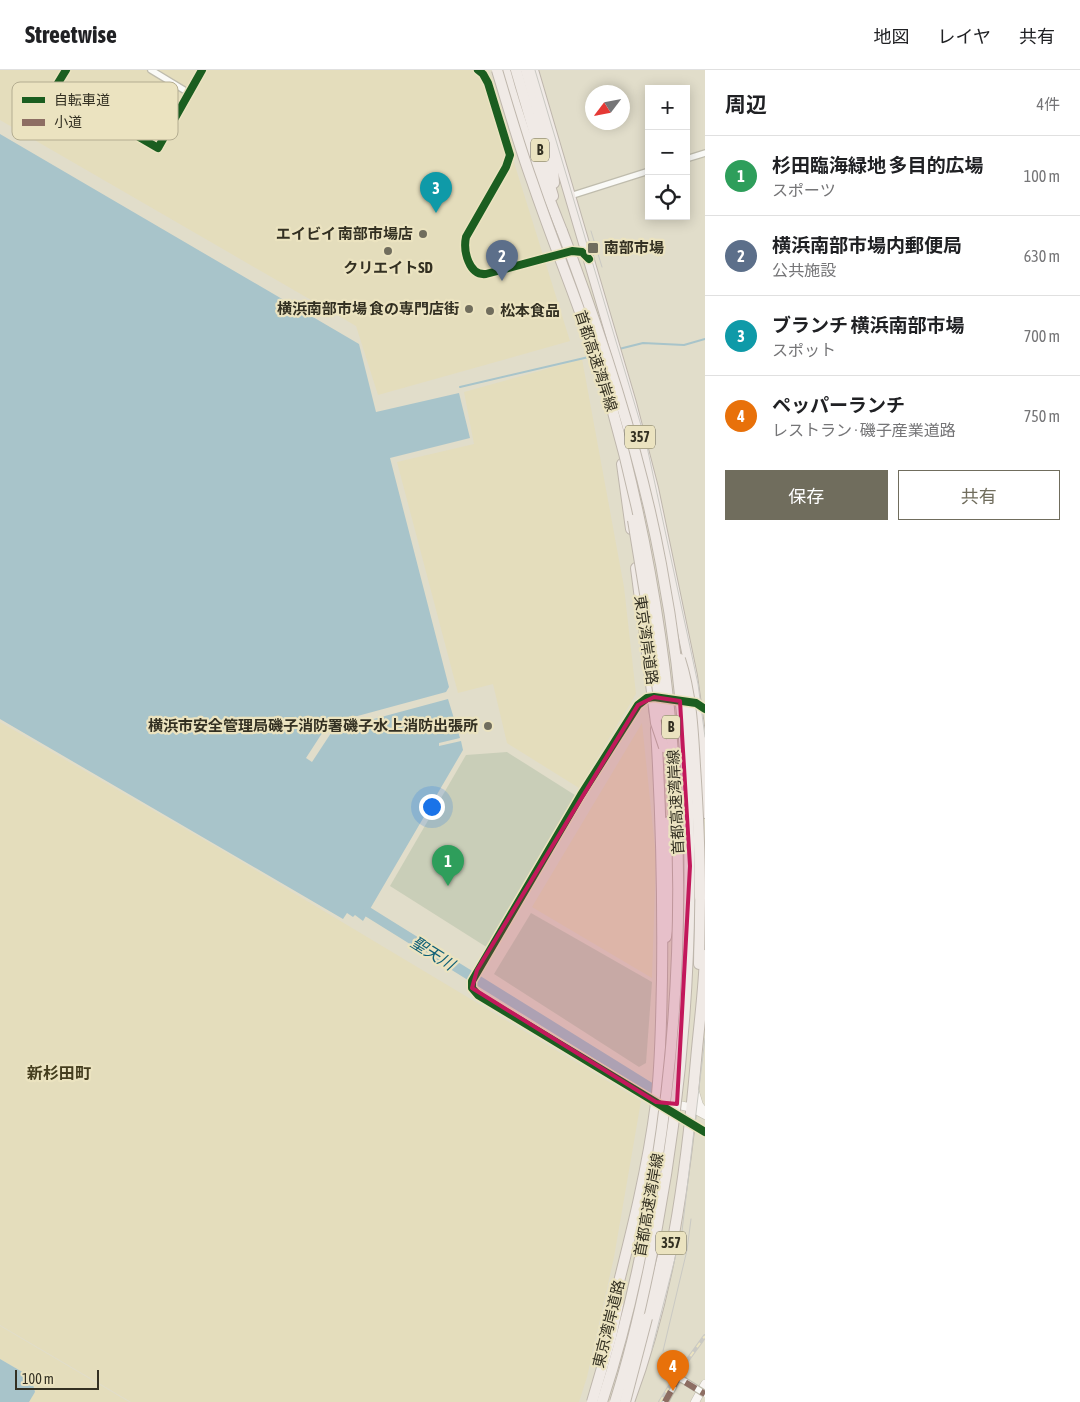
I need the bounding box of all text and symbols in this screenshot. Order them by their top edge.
text: Streetwise [25,21,117,48]
text: 地図 [874,26,910,47]
text: レイヤ [938,26,991,47]
text: 共有 [1019,26,1055,47]
legend [12,82,178,140]
north arrow [585,85,630,130]
map controls [645,85,690,220]
button: + [645,85,690,130]
text: 自転車道 [54,92,110,108]
text: 周辺 [725,92,767,116]
text: 4件 [1036,95,1060,113]
text: 小道 [54,114,82,130]
button: − [645,130,690,175]
road number: B [531,138,549,162]
text: 杉田臨海緑地 多目的広場 [772,154,984,176]
text: 1 [737,167,745,185]
text: 100 m [1024,167,1060,185]
pin: 3 [420,172,452,213]
button: locate [645,175,690,220]
text: スポーツ [772,181,836,199]
place label: エイビイ 南部市場店 [276,225,413,242]
marker: エイビイ 南部市場店 [417,228,429,240]
text: 横浜南部市場内郵便局 [772,234,962,256]
place label: 南部市場 [604,239,664,256]
pin: 2 [486,240,518,281]
marker: 南部市場 [586,241,600,255]
marker: クリエイトSD [382,245,394,257]
text: 2 [737,247,745,265]
text: 630 m [1024,247,1060,265]
place label: クリエイトSD [343,259,433,276]
text: 公共施設 [772,261,836,279]
place label: 横浜南部市場 食の専門店街 [277,300,459,317]
place label: 松本食品 [500,302,560,319]
marker: 横浜南部市場 食の専門店街 [463,303,475,315]
marker: 松本食品 [484,305,496,317]
street label: 首都高速湾岸線 [572,308,621,413]
text: ブランチ 横浜南部市場 [772,314,965,336]
text: 3 [737,327,745,345]
text: 700 m [1024,327,1060,345]
text: スポット [772,341,836,359]
text: ペッパーランチ [772,394,905,416]
text: 4 [737,407,745,425]
text: 750 m [1024,407,1060,425]
text: レストラン · 磯子産業道路 [772,421,956,439]
road number: 357 [625,426,655,448]
button: 保存 [725,470,888,520]
button: 共有 [898,470,1060,520]
street label: 東京湾岸道路 [632,594,661,686]
road number: B [662,716,680,739]
place label: 横浜市安全管理局磯子消防署磯子水上消防出張所 [148,717,478,734]
marker: 横浜市安全管理局磯子消防署磯子水上消防出張所 [482,720,494,732]
street label: 首都高速湾岸線 [664,749,687,855]
your location [419,794,445,820]
pin: 1 [432,845,464,886]
water label: 聖天川 [408,933,460,974]
district label: 新杉田町 [27,1064,91,1082]
street label: 首都高速湾岸線 [631,1152,666,1258]
road number: 357 [656,1232,686,1254]
street label: 東京湾岸道路 [589,1278,628,1370]
pin: 4 [657,1350,689,1391]
scale bar [15,1367,99,1390]
text: 100 m [22,1371,54,1387]

